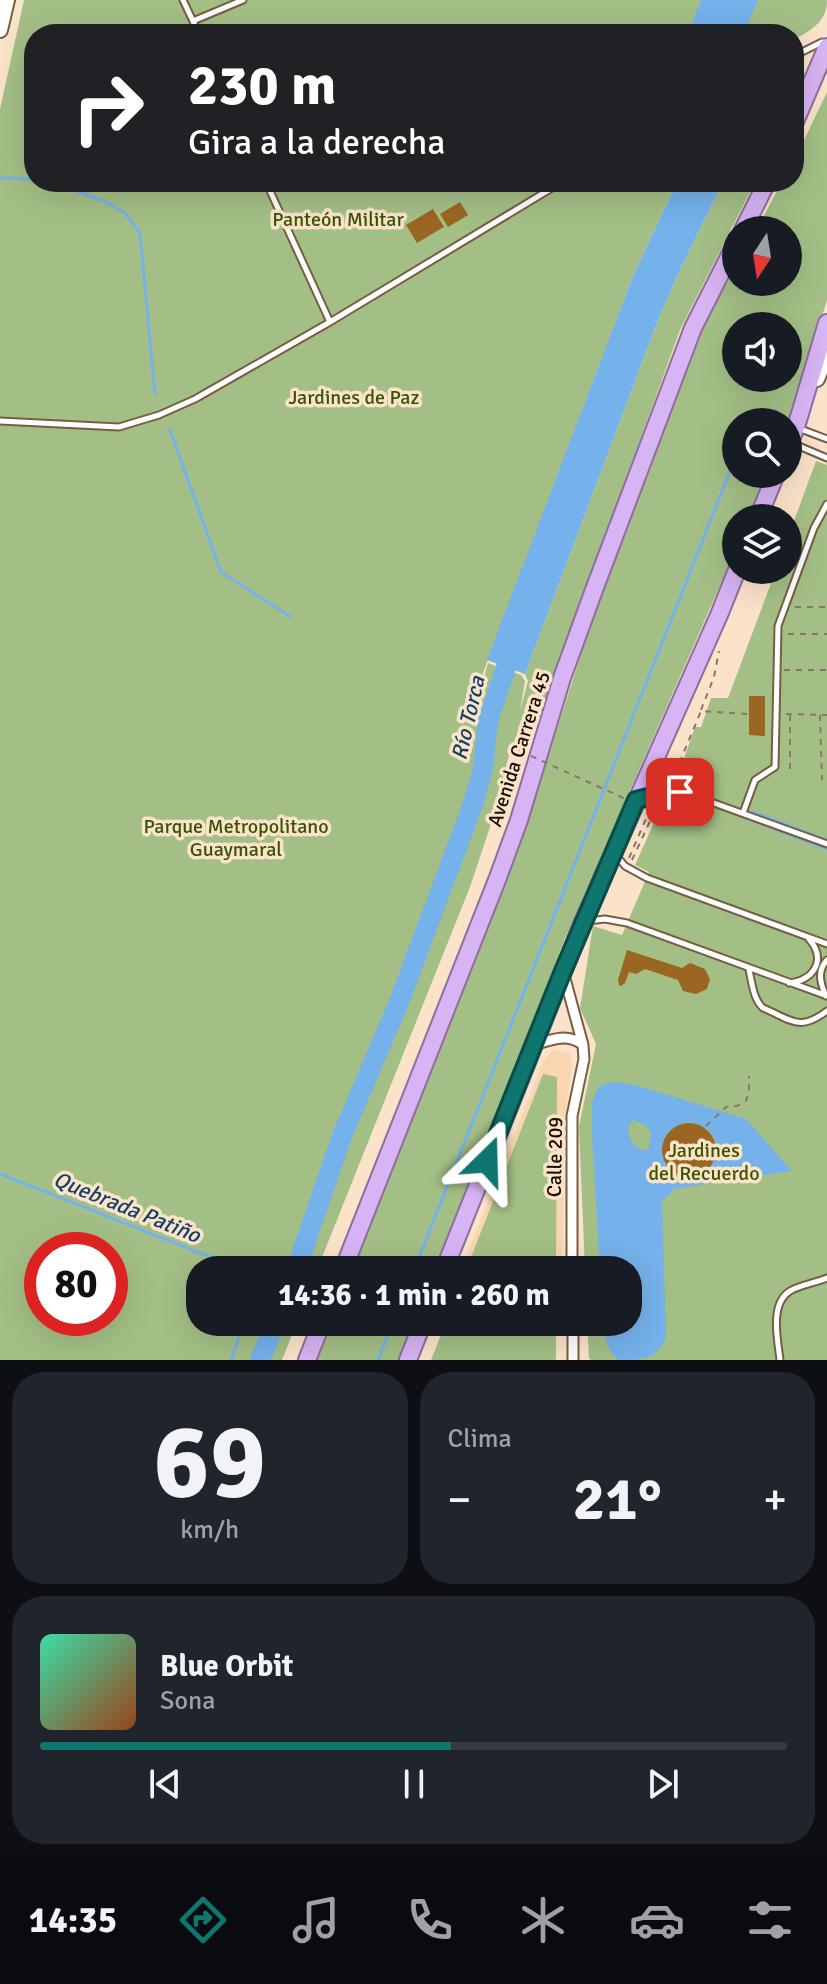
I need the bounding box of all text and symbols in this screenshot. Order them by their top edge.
text: 230 m [188,51,336,120]
icon: right [56,56,160,160]
text: Gira a la derecha [188,120,446,165]
park label: Panteón Militar [272,207,404,232]
north arrow [722,216,802,296]
map controls [722,216,802,584]
button: sound [722,312,802,392]
park label: Jardines de Paz [289,385,419,410]
button: search [722,408,802,488]
button: layers [722,504,802,584]
street label: Avenida Carrera 45 [482,668,556,830]
water label: Río Torca [445,673,491,762]
pin [646,758,714,826]
icon: arrive [658,770,702,814]
park label: Parque Metropolitano Guaymaral [143,814,329,862]
street label: Calle 209 [542,1117,568,1197]
position arrow [445,1119,529,1203]
park label: Jardines del Recuerdo [648,1138,760,1186]
water label: Quebrada Patiño [50,1165,206,1249]
speed limit sign: 80 [24,1232,128,1336]
text: 14:36 · 1 min · 260 m [278,1277,550,1314]
text: 69 [154,1398,266,1526]
text: Clima [448,1423,512,1455]
text: 21° [573,1463,662,1537]
text: − [448,1473,471,1527]
text: + [763,1473,787,1527]
text: km/h [180,1514,239,1546]
text: Blue Orbit [160,1648,293,1685]
text: Sona [160,1685,215,1717]
icon: previous [143,1762,187,1806]
icon: pause [392,1762,436,1806]
icon: next [641,1762,685,1806]
icon: directions [175,1892,231,1948]
icon: music [288,1892,344,1948]
icon: phone [402,1892,458,1948]
icon: climate [515,1892,571,1948]
icon: car [629,1892,685,1948]
icon: filters [742,1892,798,1948]
text: 14:35 [29,1898,117,1943]

